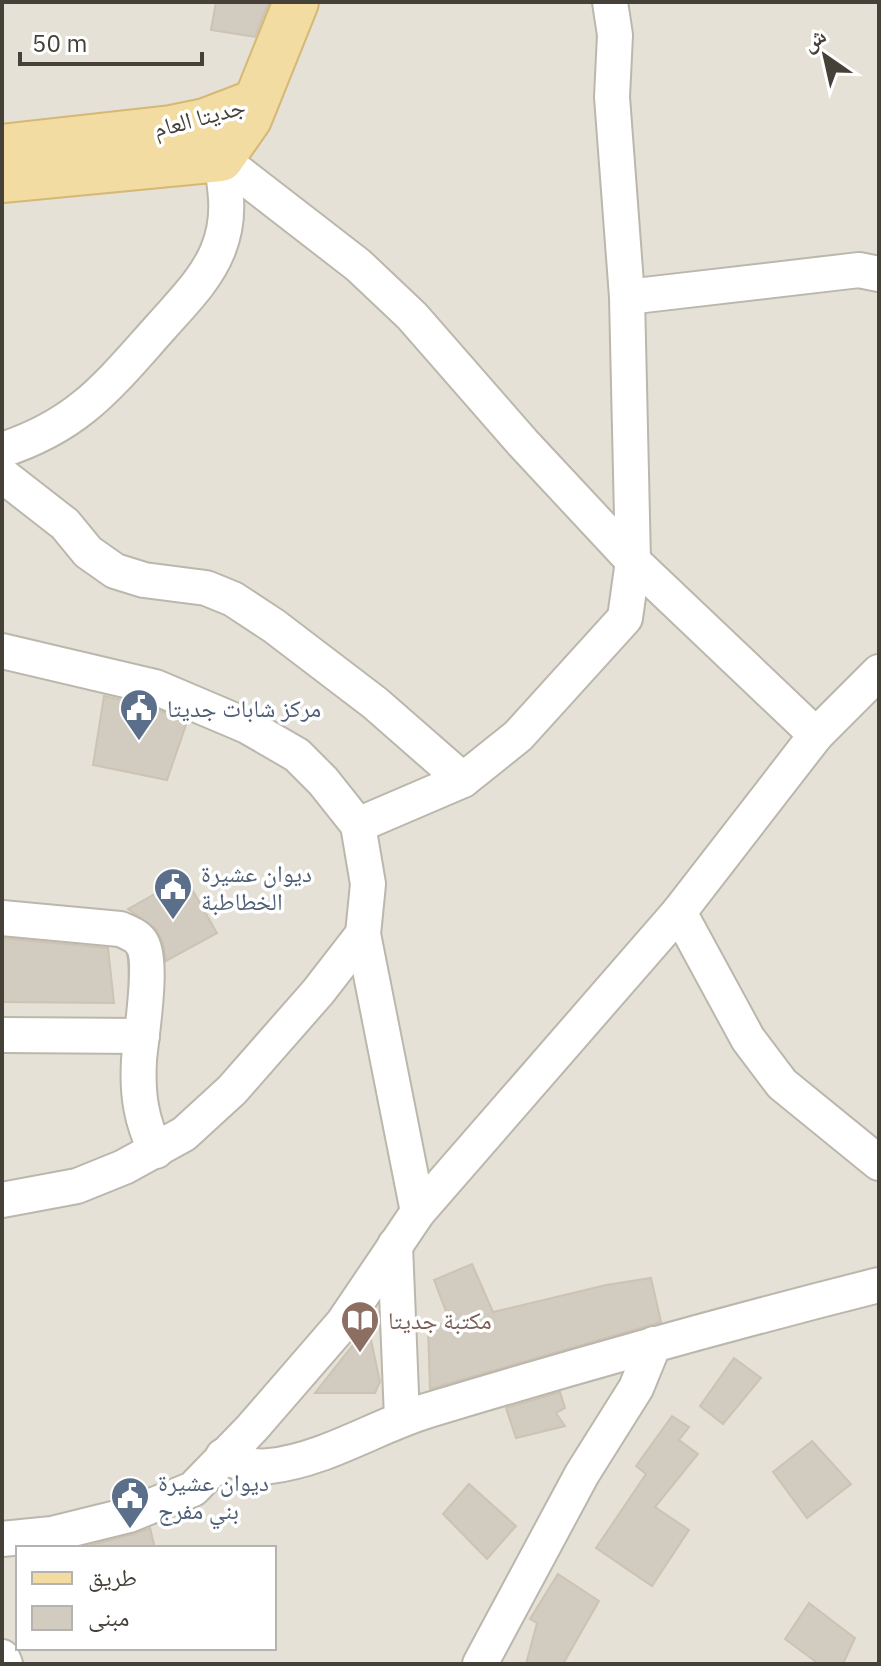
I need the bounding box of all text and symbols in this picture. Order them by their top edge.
scale bar [20,16,202,66]
north arrow [785,16,865,96]
text: ش [796,20,831,58]
text: 50 m [32,27,87,59]
street label: جديتا العام [150,89,249,146]
public building icon: مركز شابات جديتا [118,687,160,742]
place label: مركز شابات جديتا [167,692,321,724]
place label: ديوان عشيرة الخطاطبة [201,857,312,917]
public building icon: ديوان عشيرة الخطاطبة [152,866,194,921]
library icon: مكتبة جديتا [339,1299,381,1354]
place label: مكتبة جديتا [388,1304,492,1336]
place label: ديوان عشيرة بني مفرج [158,1466,269,1530]
public building icon: ديوان عشيرة بني مفرج [109,1475,151,1530]
legend [16,1546,276,1650]
text: طريق [88,1561,137,1593]
text: مبنى [88,1601,129,1633]

